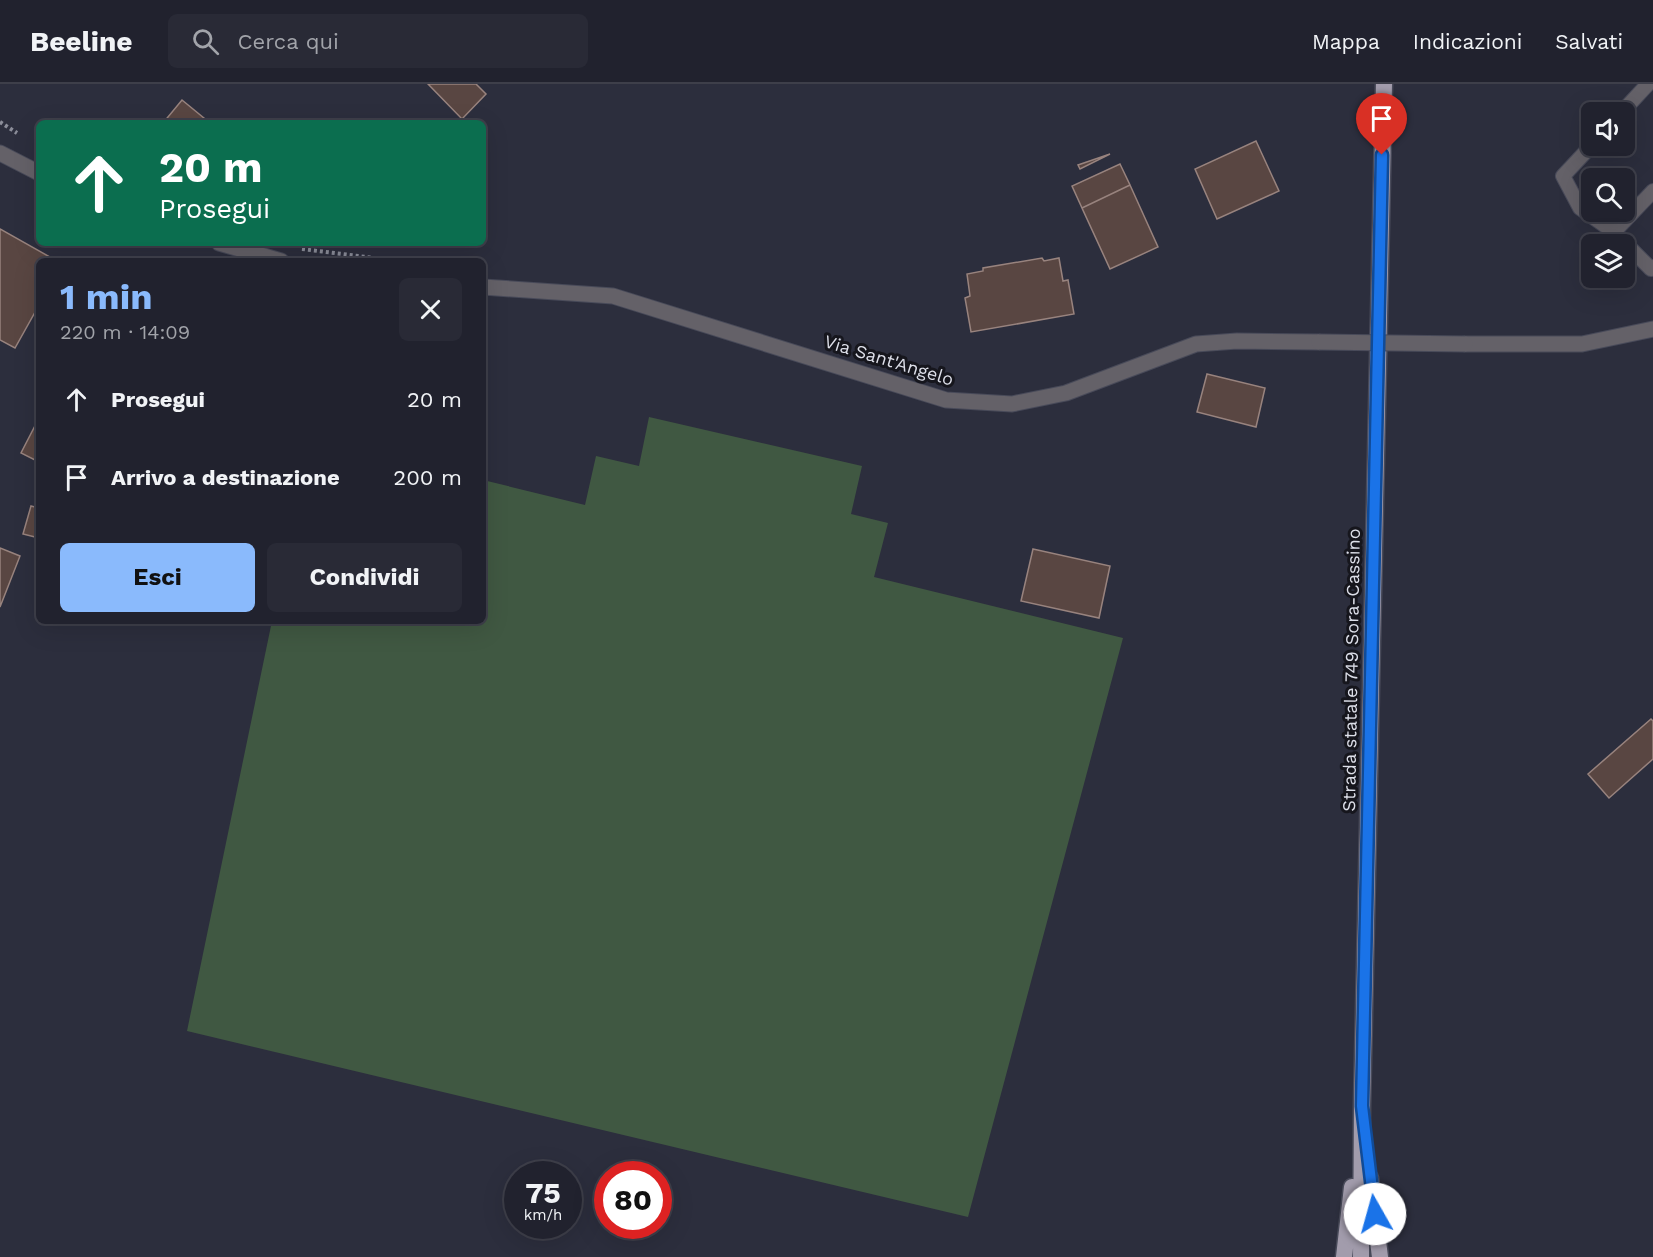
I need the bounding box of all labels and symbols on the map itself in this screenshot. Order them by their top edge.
pin [1356,93,1407,155]
street label: Via Sant'Angelo [822,330,956,390]
street label: Strada statale 749 Sora-Cassino [1338,528,1364,812]
speed limit sign: 80 [594,1161,672,1239]
position arrow [1343,1182,1407,1246]

